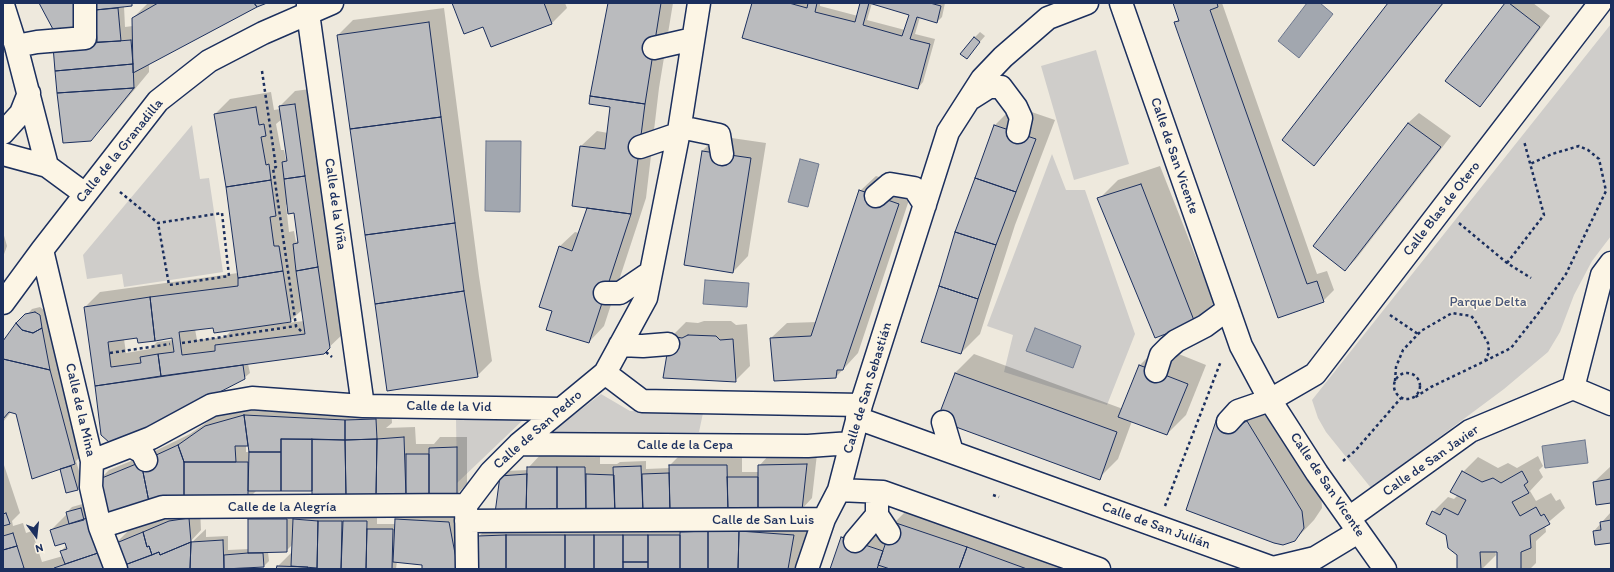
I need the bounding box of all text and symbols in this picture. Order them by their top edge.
street label: Calle de San Vicente [1146,95,1202,217]
street label: Calle de la Granadilla [73,96,167,206]
street label: Calle de la Viña [320,157,350,251]
street label: Calle Blas de Otero [1400,158,1484,260]
park label: Parque Delta [1449,294,1527,310]
street label: Calle de San Sebastián [840,320,896,456]
street label: Calle de la Mina [61,362,99,458]
street label: Calle de San Pedro [490,387,586,473]
street label: Calle de la Vid [406,398,492,416]
street label: Calle de San Javier [1380,422,1482,500]
street label: Calle de San Vicente [1286,430,1368,540]
street label: Calle de la Cepa [637,437,733,453]
street label: Calle de la Alegría [228,499,336,515]
street label: Calle de San Julián [1099,499,1213,553]
street label: Calle de San Luis [712,512,814,528]
north arrow [16,516,56,556]
text: N [34,541,45,555]

